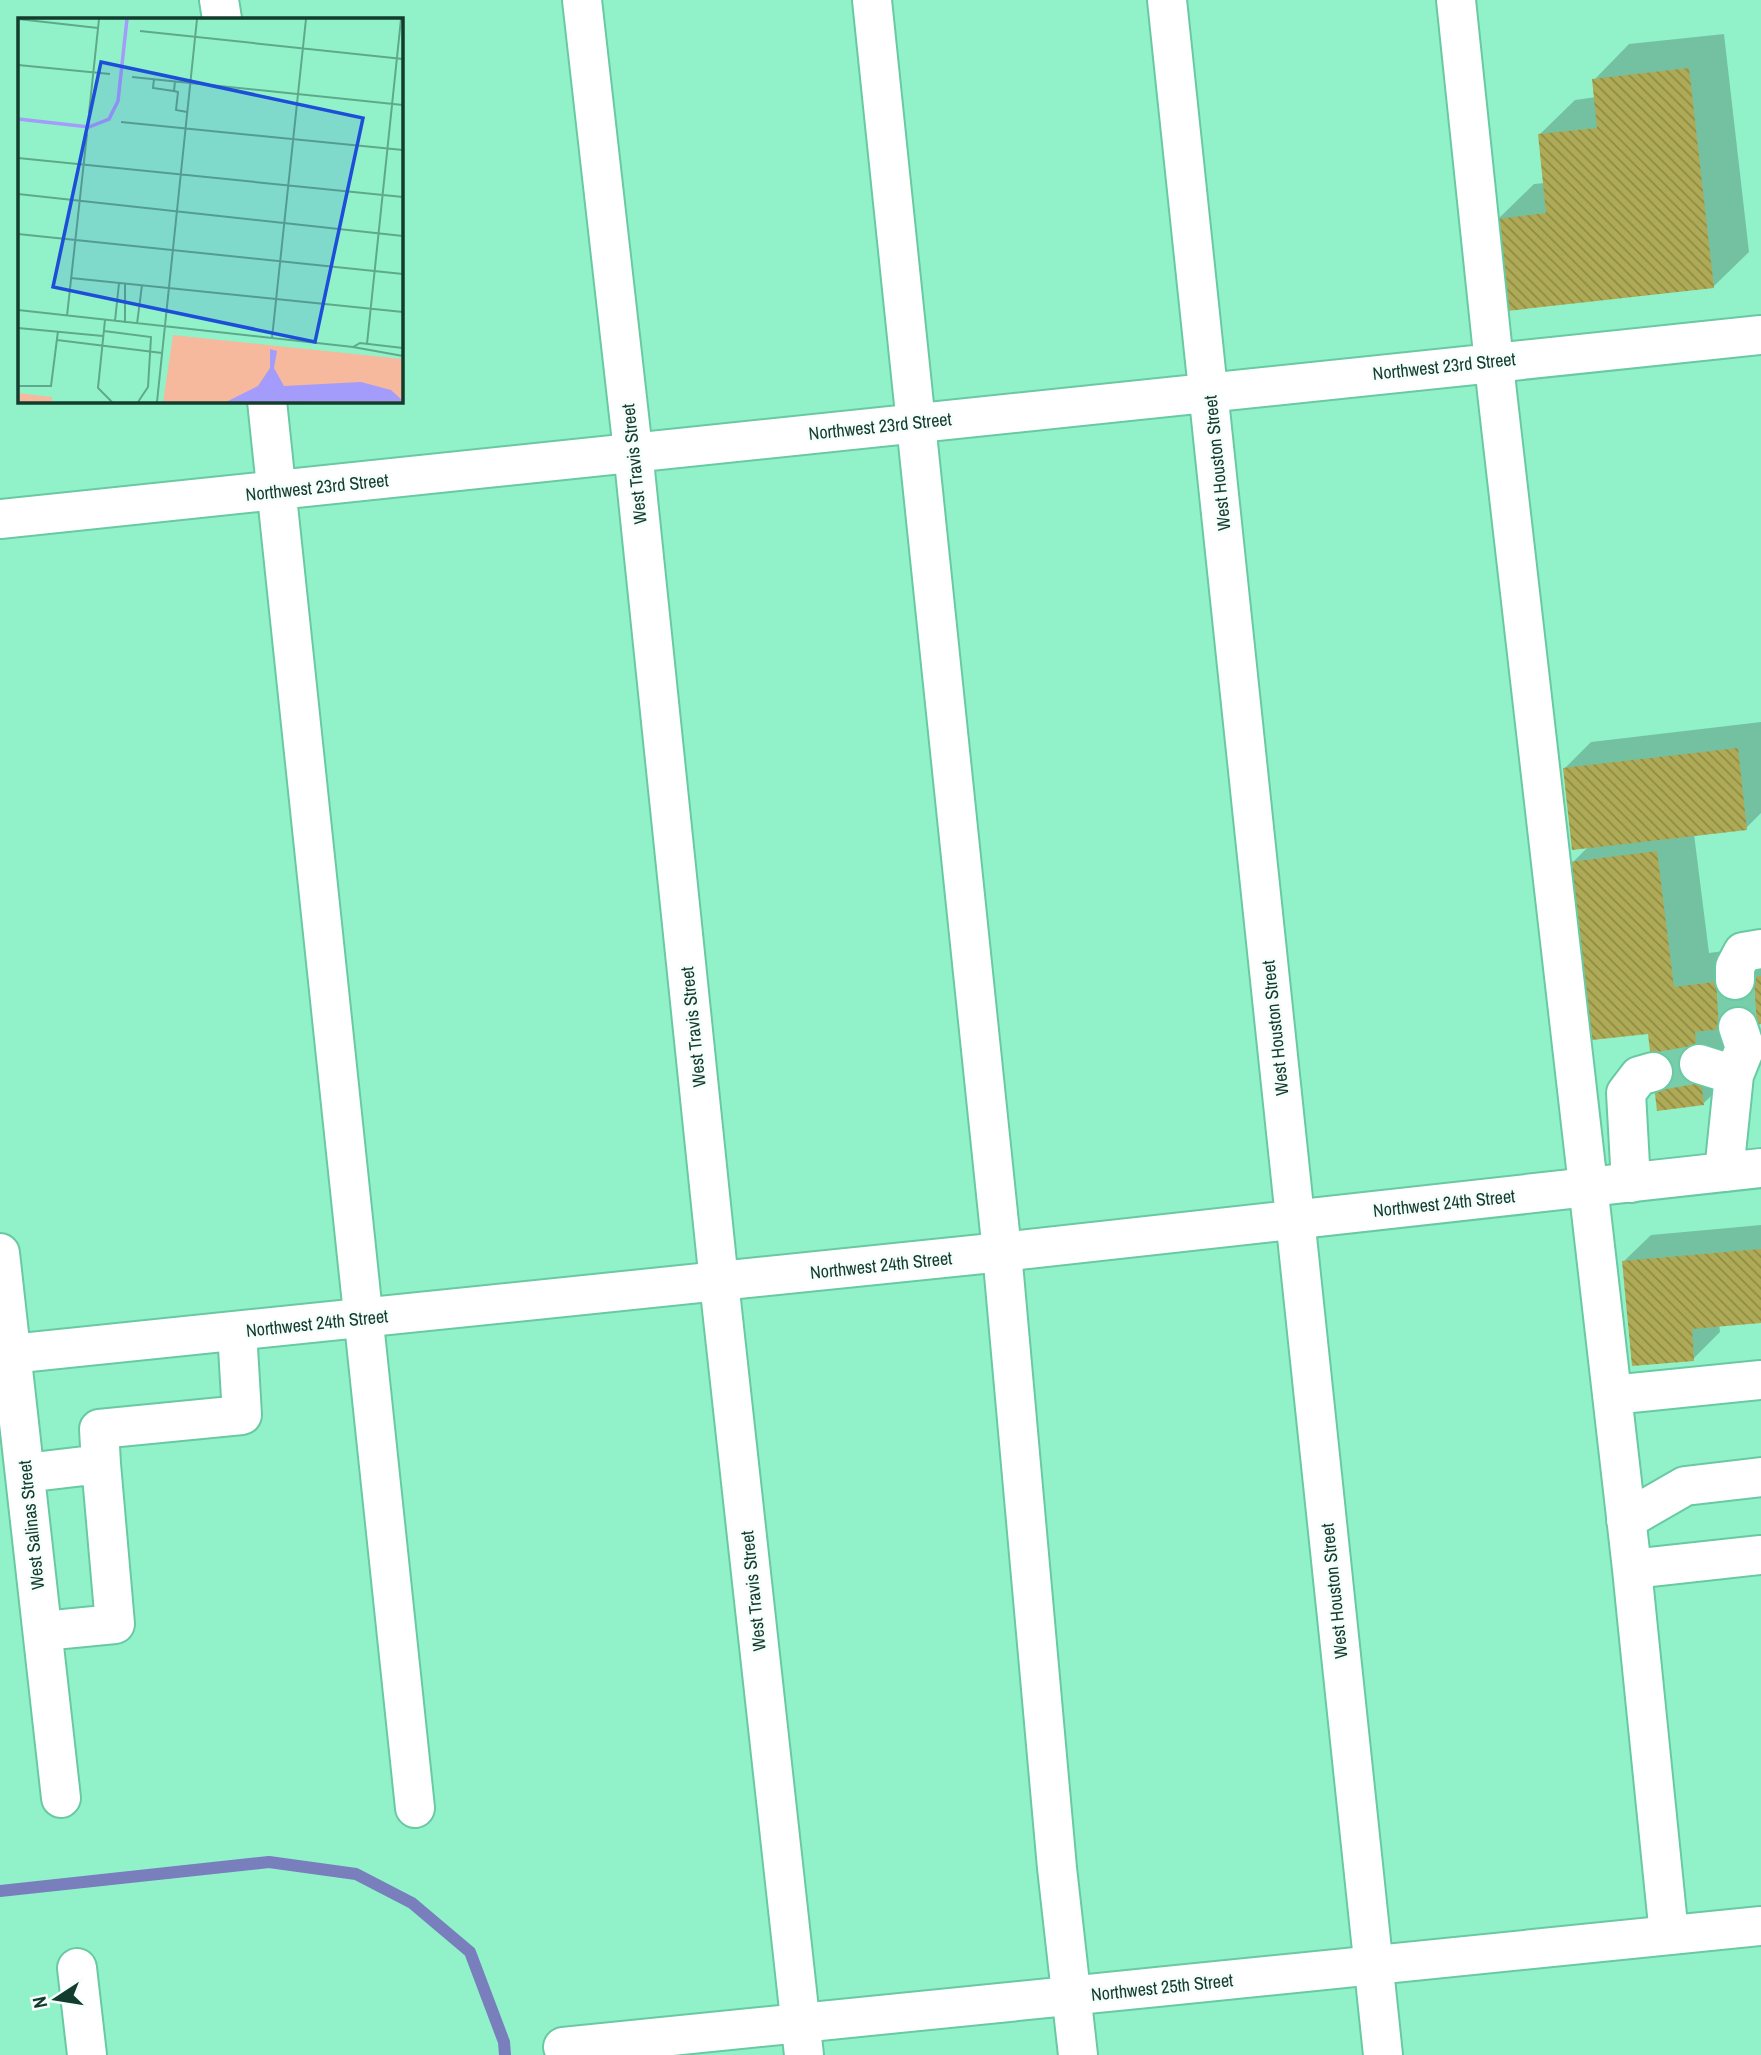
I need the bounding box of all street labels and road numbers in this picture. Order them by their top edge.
street label: Northwest 23rd Street [1371,346,1517,386]
street label: West Houston Street [1197,394,1237,532]
street label: West Travis Street [615,402,653,526]
street label: Northwest 23rd Street [807,406,953,446]
street label: Northwest 23rd Street [244,467,390,507]
street label: West Houston Street [1255,959,1295,1097]
street label: West Travis Street [674,965,712,1089]
street label: Northwest 24th Street [1372,1183,1516,1223]
street label: Northwest 24th Street [809,1245,953,1285]
street label: Northwest 24th Street [245,1303,389,1343]
street label: West Salinas Street [12,1459,50,1591]
street label: West Houston Street [1314,1522,1354,1660]
street label: West Travis Street [734,1529,772,1653]
street label: Northwest 25th Street [1090,1967,1234,2007]

